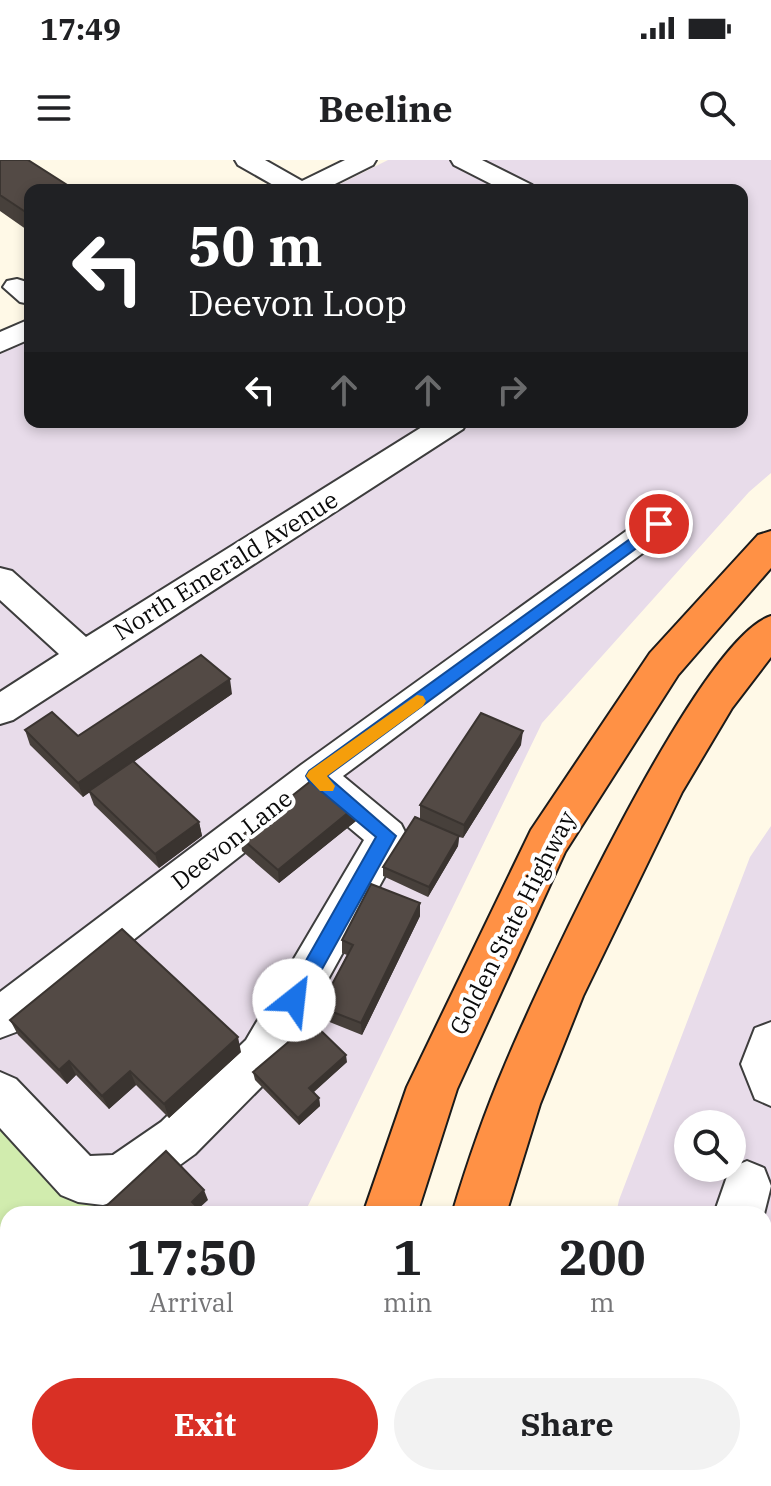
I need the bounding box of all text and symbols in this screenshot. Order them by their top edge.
text: 17:49 [40,9,121,48]
text: Beeline [318,85,453,132]
icon: menu [32,86,76,130]
icon: search [695,86,739,130]
text: 50 m [188,209,323,281]
icon: left [56,216,160,320]
text: Deevon Loop [188,279,407,326]
icon: left [238,368,282,412]
icon: ahead [322,368,366,412]
icon: ahead [406,368,450,412]
icon: right [490,368,534,412]
street label: North Emerald Avenue [107,483,344,647]
pin [625,490,693,558]
icon: arrive [637,502,681,546]
street label: Deevon Lane [164,782,298,897]
street label: Golden State Highway [442,805,583,1040]
position arrow [252,958,336,1042]
map controls [674,1110,746,1182]
button: search [674,1110,746,1182]
text: 17:50 [127,1226,256,1288]
text: 1 [393,1226,422,1288]
text: 200 [559,1226,645,1288]
text: Arrival [149,1285,234,1319]
text: min [383,1285,432,1319]
text: m [590,1285,615,1319]
button: Exit [32,1378,378,1470]
button: Share [394,1378,740,1470]

